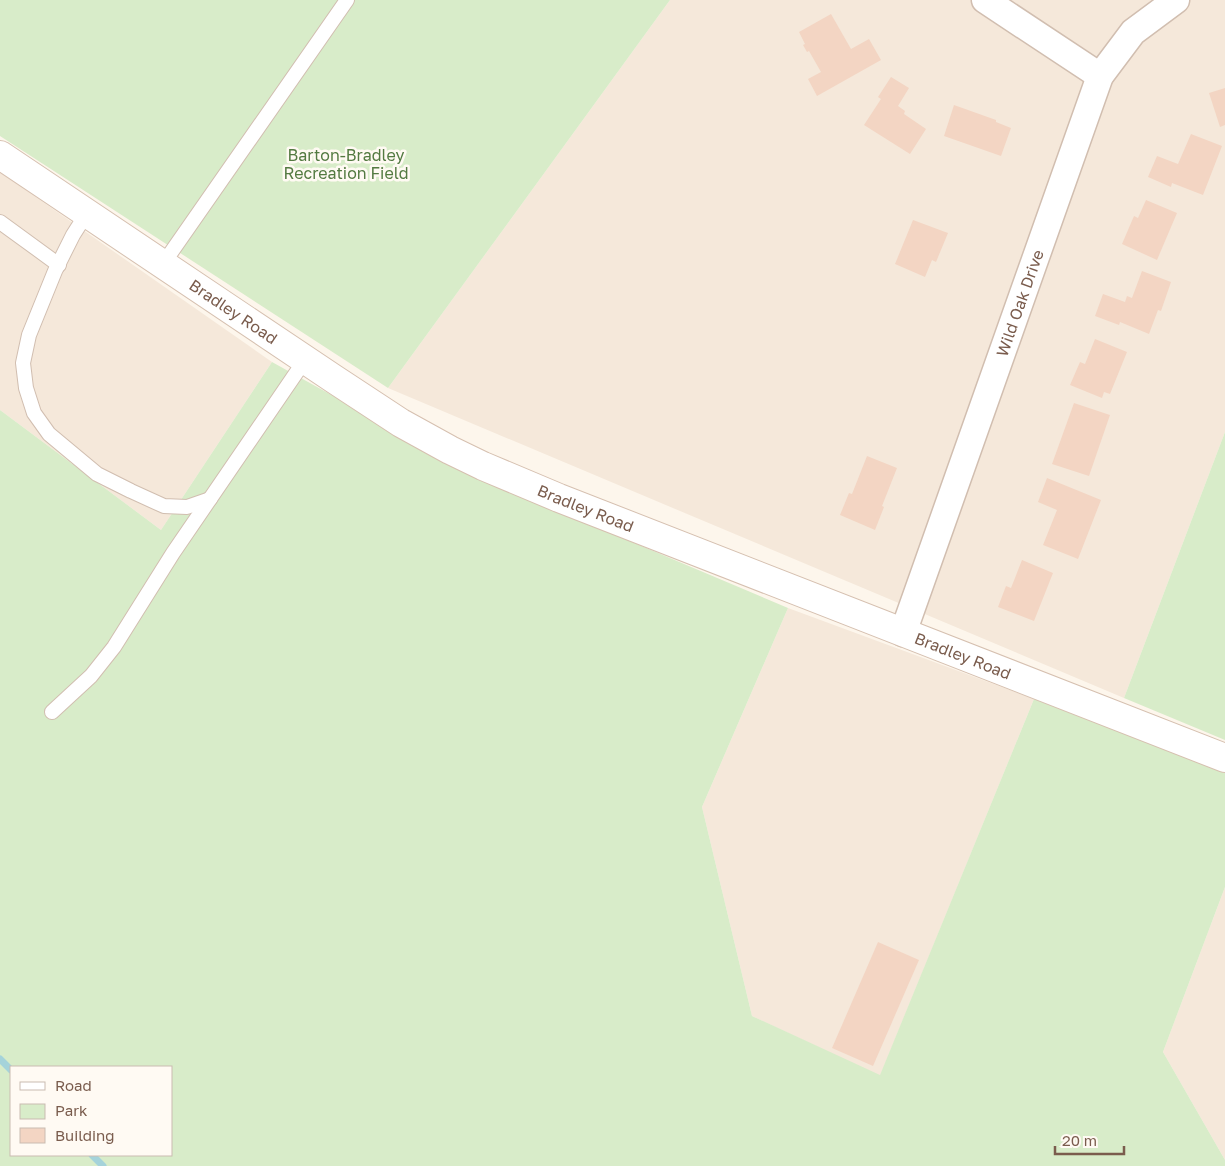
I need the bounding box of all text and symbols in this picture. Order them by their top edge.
park label: Barton-Bradley Recreation Field [284,145,408,183]
street label: Wild Oak Drive [992,247,1048,359]
street label: Bradley Road [186,275,281,348]
street label: Bradley Road [535,480,637,536]
street label: Bradley Road [912,628,1014,684]
legend [10,1066,172,1156]
text: Road [55,1076,92,1094]
text: Park [55,1101,88,1119]
scale bar [1055,1124,1124,1156]
text: Building [55,1126,115,1144]
text: 20 m [1062,1131,1097,1149]

